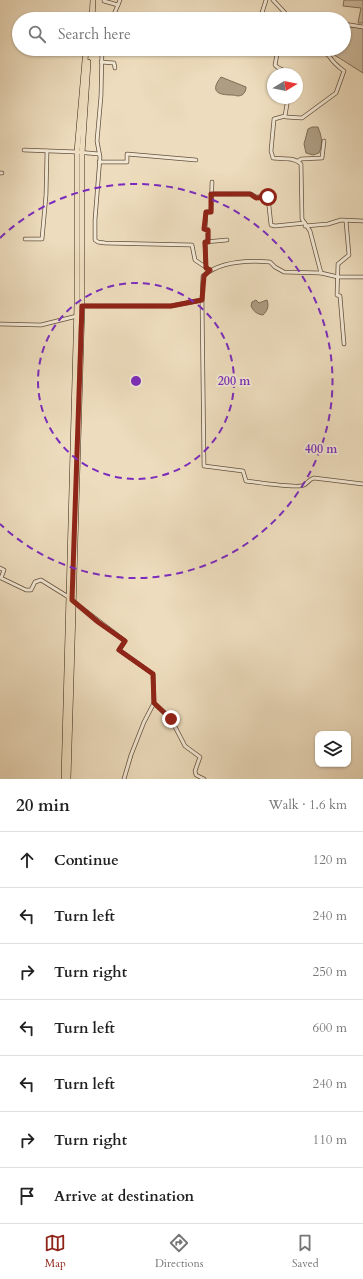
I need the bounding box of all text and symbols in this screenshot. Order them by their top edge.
search box [12,12,351,56]
icon: search [26,23,48,45]
text: Search here [58,24,131,44]
north arrow [267,68,303,104]
route start [259,188,277,206]
text: 200 m [218,373,251,389]
centre of rings [129,374,143,388]
text: 400 m [305,441,338,457]
route end [162,710,180,728]
map controls [315,731,351,767]
button: layers [315,731,351,767]
text: 20 min [16,794,70,817]
text: Walk · 1.6 km [268,796,347,814]
icon: ahead [16,849,38,871]
text: Continue [54,850,119,870]
text: 120 m [313,851,347,869]
icon: left [16,905,38,927]
text: Turn left [54,906,115,926]
text: 240 m [313,907,347,925]
icon: right [16,961,38,983]
text: Turn right [54,962,127,982]
text: 250 m [313,963,347,981]
icon: left [16,1017,38,1039]
text: Turn left [54,1018,115,1038]
text: 600 m [313,1019,347,1037]
icon: left [16,1073,38,1095]
text: Turn left [54,1074,115,1094]
text: 240 m [313,1075,347,1093]
icon: right [16,1129,38,1151]
text: Turn right [54,1130,127,1150]
text: 110 m [313,1131,347,1149]
icon: arrive [16,1185,38,1207]
text: Arrive at destination [54,1186,194,1206]
tab: Map [44,1232,66,1271]
tab: Directions [155,1232,203,1271]
tab: Saved [292,1232,319,1271]

